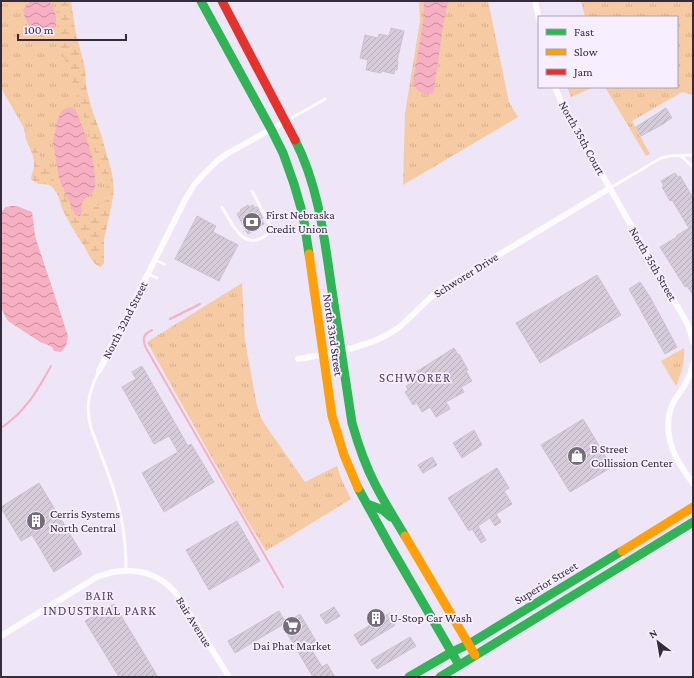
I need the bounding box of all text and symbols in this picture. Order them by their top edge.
scale bar [18,16,126,42]
legend [538,16,678,88]
text: 100 m [24,23,54,37]
text: Fast [574,25,595,39]
text: Slow [574,45,598,59]
text: Jam [573,65,593,79]
street label: North 35th Court [556,99,609,178]
place label: First Nebraska Credit Union [266,208,335,236]
bank icon: First Nebraska Credit Union [241,211,263,233]
street label: North 35th Street [626,225,680,304]
street label: Schworer Drive [431,250,501,300]
street label: North 32nd Street [99,278,151,361]
street label: North 33rd Street [320,293,346,378]
district label: SCHWORER [379,370,451,385]
place label: B Street Collission Center [591,442,674,470]
shop icon: B Street Collission Center [566,445,588,467]
place label: Cerris Systems North Central [50,507,120,535]
building icon: Cerris Systems North Central [25,510,47,532]
street label: Superior Street [512,558,581,607]
district label: BAIR INDUSTRIAL PARK [43,588,157,618]
street label: Bair Avenue [173,594,215,650]
building icon: U-Stop Car Wash [365,607,387,629]
place label: U-Stop Car Wash [390,611,473,625]
supermarket icon: Dai Phat Market [281,615,303,637]
north arrow [638,622,678,662]
text: N [647,626,660,641]
place label: Dai Phat Market [253,639,332,653]

